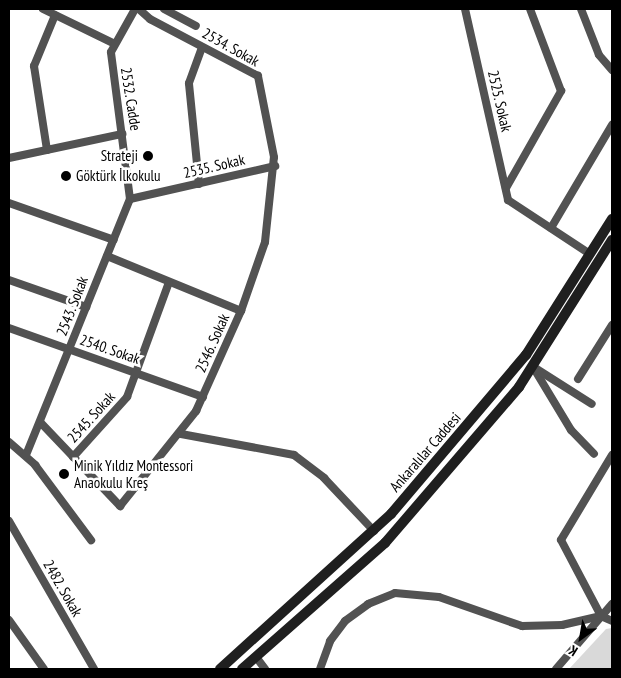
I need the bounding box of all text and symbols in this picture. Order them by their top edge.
street label: 2534. Sokak [199,24,263,70]
street label: 2532. Cadde [117,66,145,132]
street label: 2525. Sokak [484,68,516,134]
place label: Strateji [101,147,138,165]
marker: Strateji [142,150,154,162]
street label: 2535. Sokak [181,150,247,182]
place label: Göktürk İlkokulu [76,167,161,185]
marker: Göktürk İlkokulu [60,170,72,182]
street label: 2543. Sokak [52,273,92,339]
street label: 2546. Sokak [191,310,233,376]
street label: 2540. Sokak [77,330,143,368]
street label: 2545. Sokak [63,387,119,447]
street label: Ankaralılar Caddesi [386,409,464,495]
place label: Minik Yıldız Montessori Anaokulu Kreş [74,456,194,491]
marker: Minik Yıldız Montessori Anaokulu Kreş [58,468,70,480]
street label: 2482. Sokak [39,556,87,620]
north arrow [556,613,606,663]
text: K [565,641,581,660]

